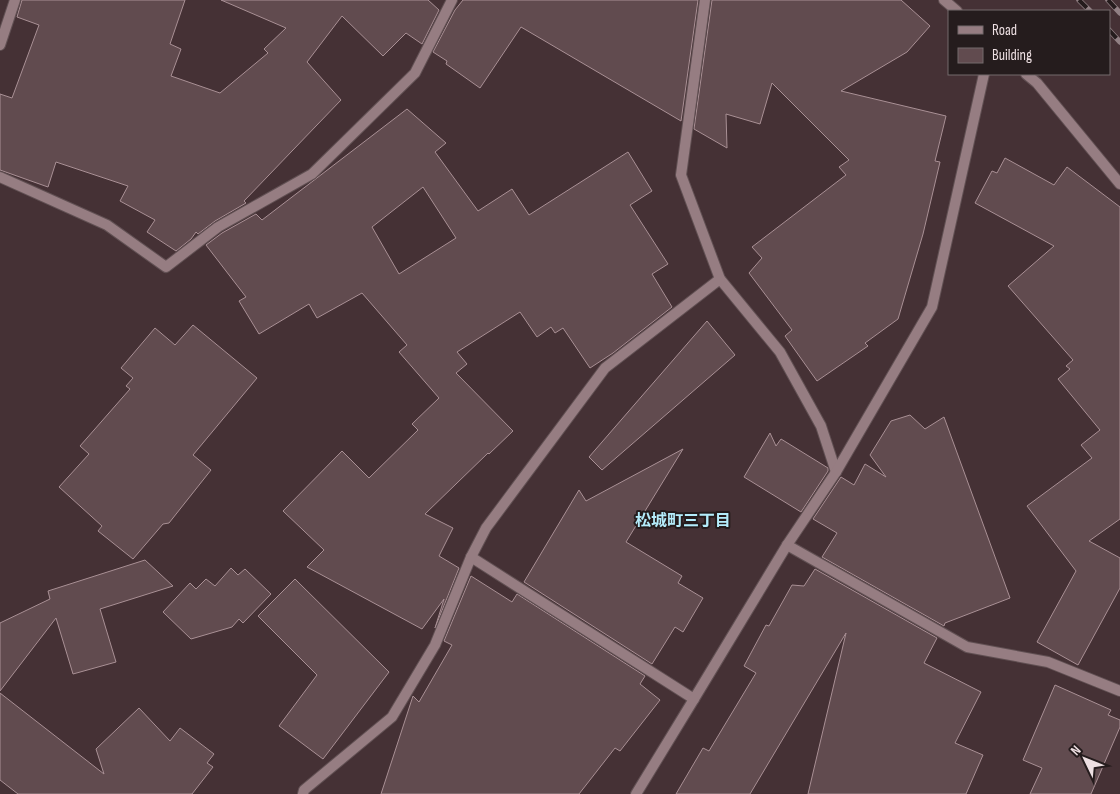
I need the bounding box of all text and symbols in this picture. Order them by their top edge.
legend [948,10,1110,75]
text: Road [992,21,1017,40]
text: Building [992,46,1032,65]
district label: 松城町三丁目 [635,511,731,531]
north arrow [1060,734,1110,784]
text: N [1067,742,1085,759]

